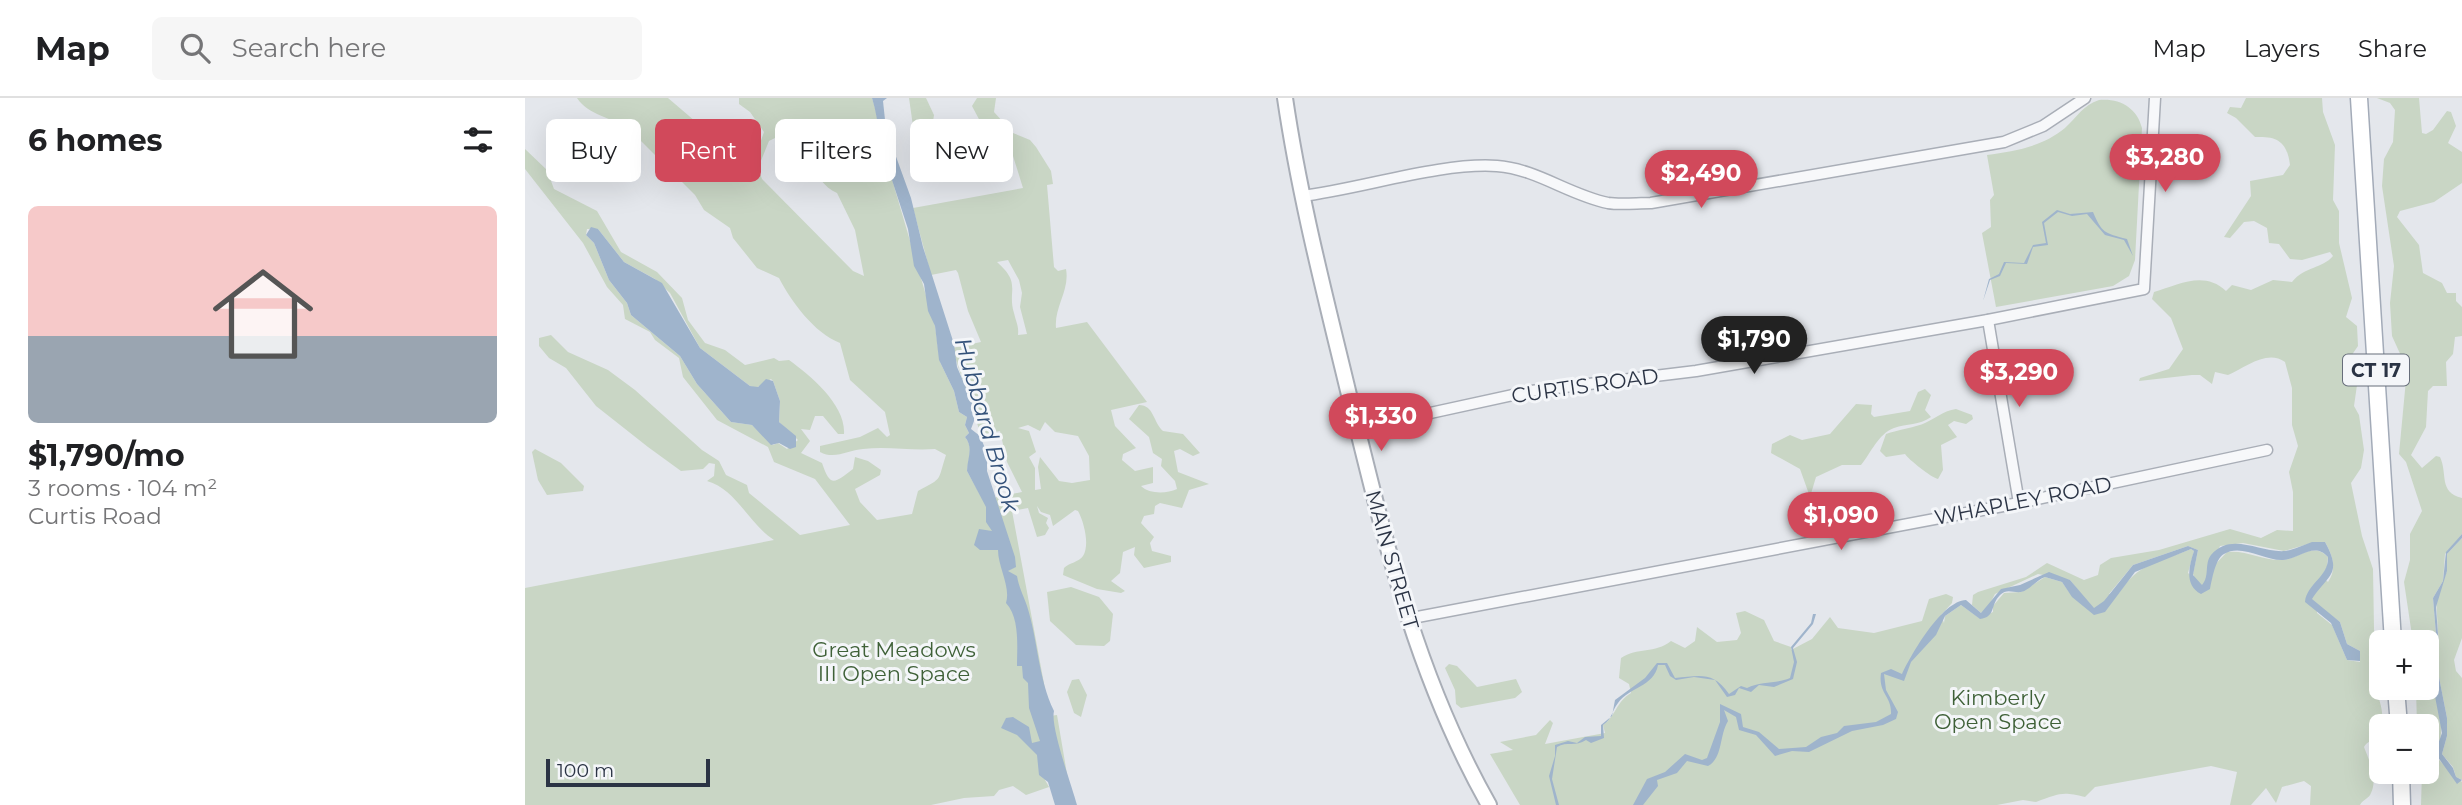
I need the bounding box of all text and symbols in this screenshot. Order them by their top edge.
search box [152,17,642,80]
text: Map [35,28,110,68]
icon: search [176,29,214,67]
text: Search here [232,32,386,64]
text: Map [2152,34,2206,63]
text: Layers [2244,34,2320,63]
text: Share [2358,34,2427,63]
chip: Buy [546,119,641,182]
chip: Rent [655,119,761,182]
chip: Filters [775,119,896,182]
chip: New [910,119,1013,182]
icon: filters [459,121,497,159]
text: 6 homes [28,122,163,159]
pin: $3,280 [2108,134,2222,194]
text: $3,280 [2126,143,2204,171]
pin: $2,490 [1644,150,1758,210]
text: $2,490 [1661,159,1741,187]
icon: home [200,251,326,377]
pin: $1,790 [1697,316,1811,376]
text: $1,790 [1717,325,1791,353]
water label: Hubbard Brook [949,334,1026,517]
pin: $3,290 [1962,350,2076,409]
road number: CT 17 [2343,354,2409,386]
text: $3,290 [1980,358,2058,386]
street label: CURTIS ROAD [1510,363,1660,408]
pin: $1,330 [1324,394,1438,453]
text: $1,330 [1345,402,1417,430]
text: $1,790/mo [28,437,185,474]
street label: WHAPLEY ROAD [1932,471,2114,530]
text: 3 rooms · 104 m² [28,474,217,502]
street label: MAIN STREET [1361,487,1424,633]
pin: $1,090 [1784,492,1898,552]
text: $1,090 [1803,501,1879,529]
text: Curtis Road [28,502,162,530]
map controls [2369,630,2439,784]
button: + [2369,630,2439,700]
park label: Great Meadows III Open Space [812,637,976,686]
park label: Kimberly Open Space [1934,685,2062,734]
button: − [2369,714,2439,784]
scale bar [546,756,711,788]
text: 100 m [557,759,614,782]

